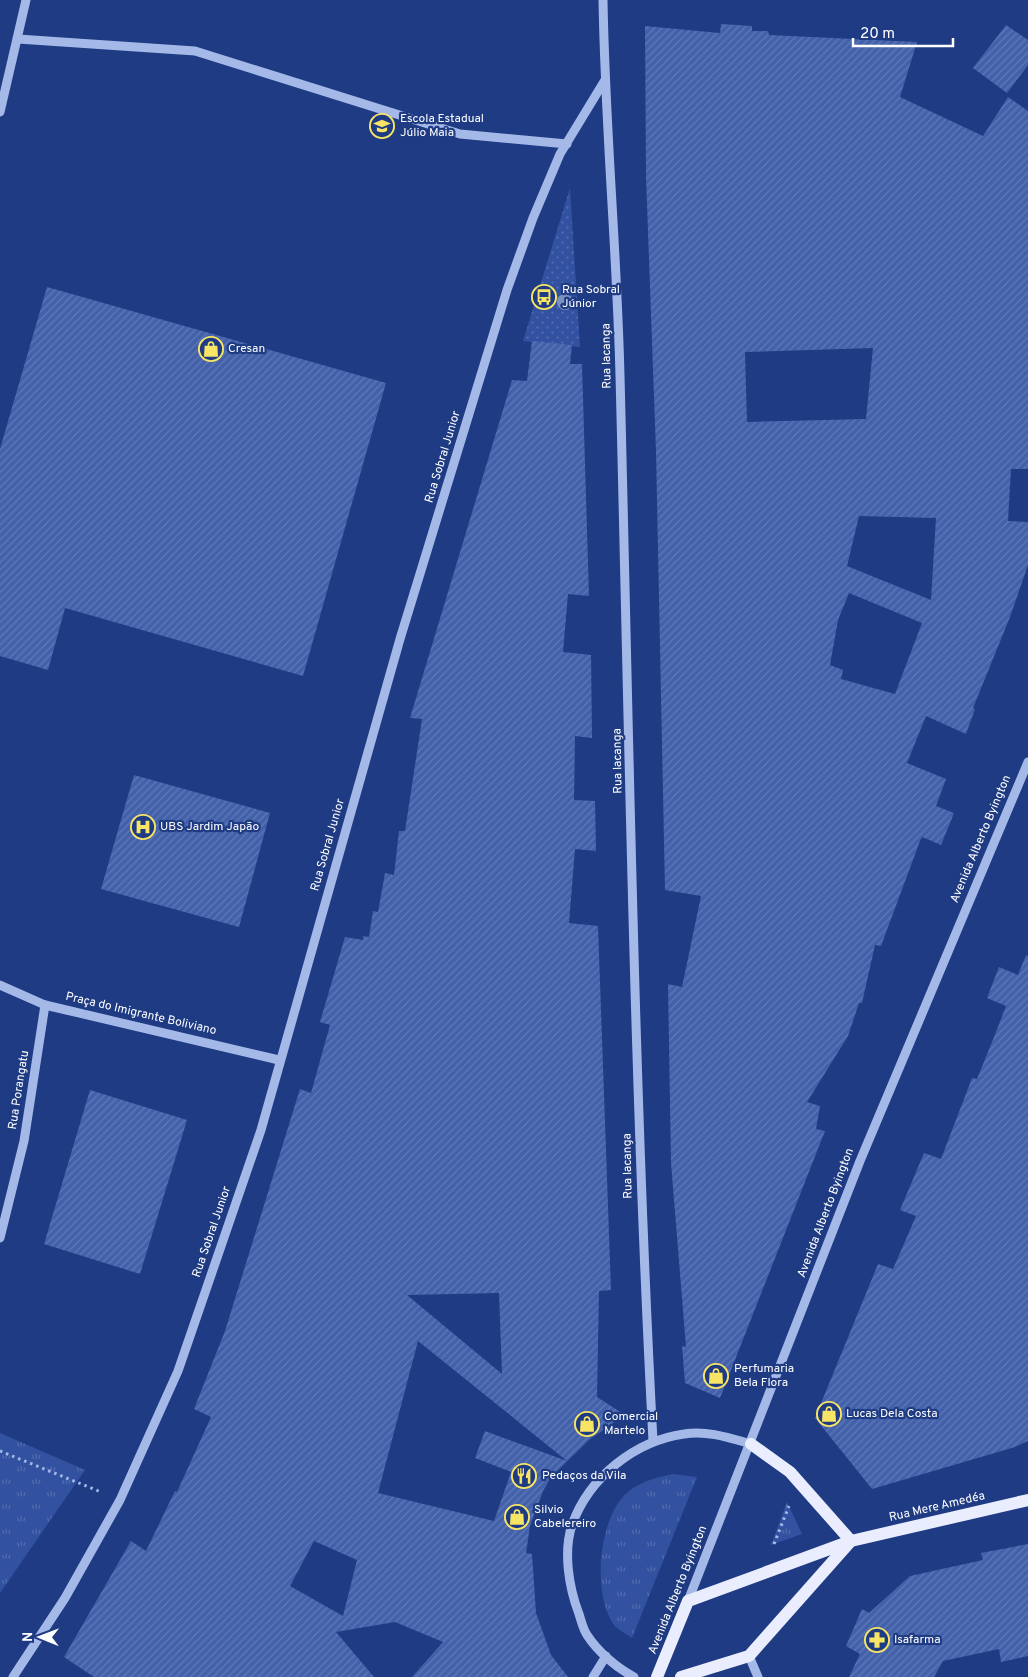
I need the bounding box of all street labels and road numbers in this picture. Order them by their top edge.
street label: Rua Iacanga [598,323,616,389]
street label: Rua Sobral Junior [421,409,465,505]
street label: Rua Iacanga [609,728,627,794]
street label: Avenida Alberto Byington [947,773,1015,905]
street label: Rua Sobral Junior [307,797,349,893]
street label: Praça do Imigrante Boliviano [64,989,218,1039]
street label: Rua Porangatu [5,1049,33,1131]
street label: Rua Iacanga [619,1133,637,1199]
street label: Avenida Alberto Byington [794,1146,858,1280]
street label: Rua Sobral Junior [189,1184,235,1280]
street label: Rua Mere Amedéa [888,1488,986,1526]
street label: Avenida Alberto Byington [645,1523,711,1657]

